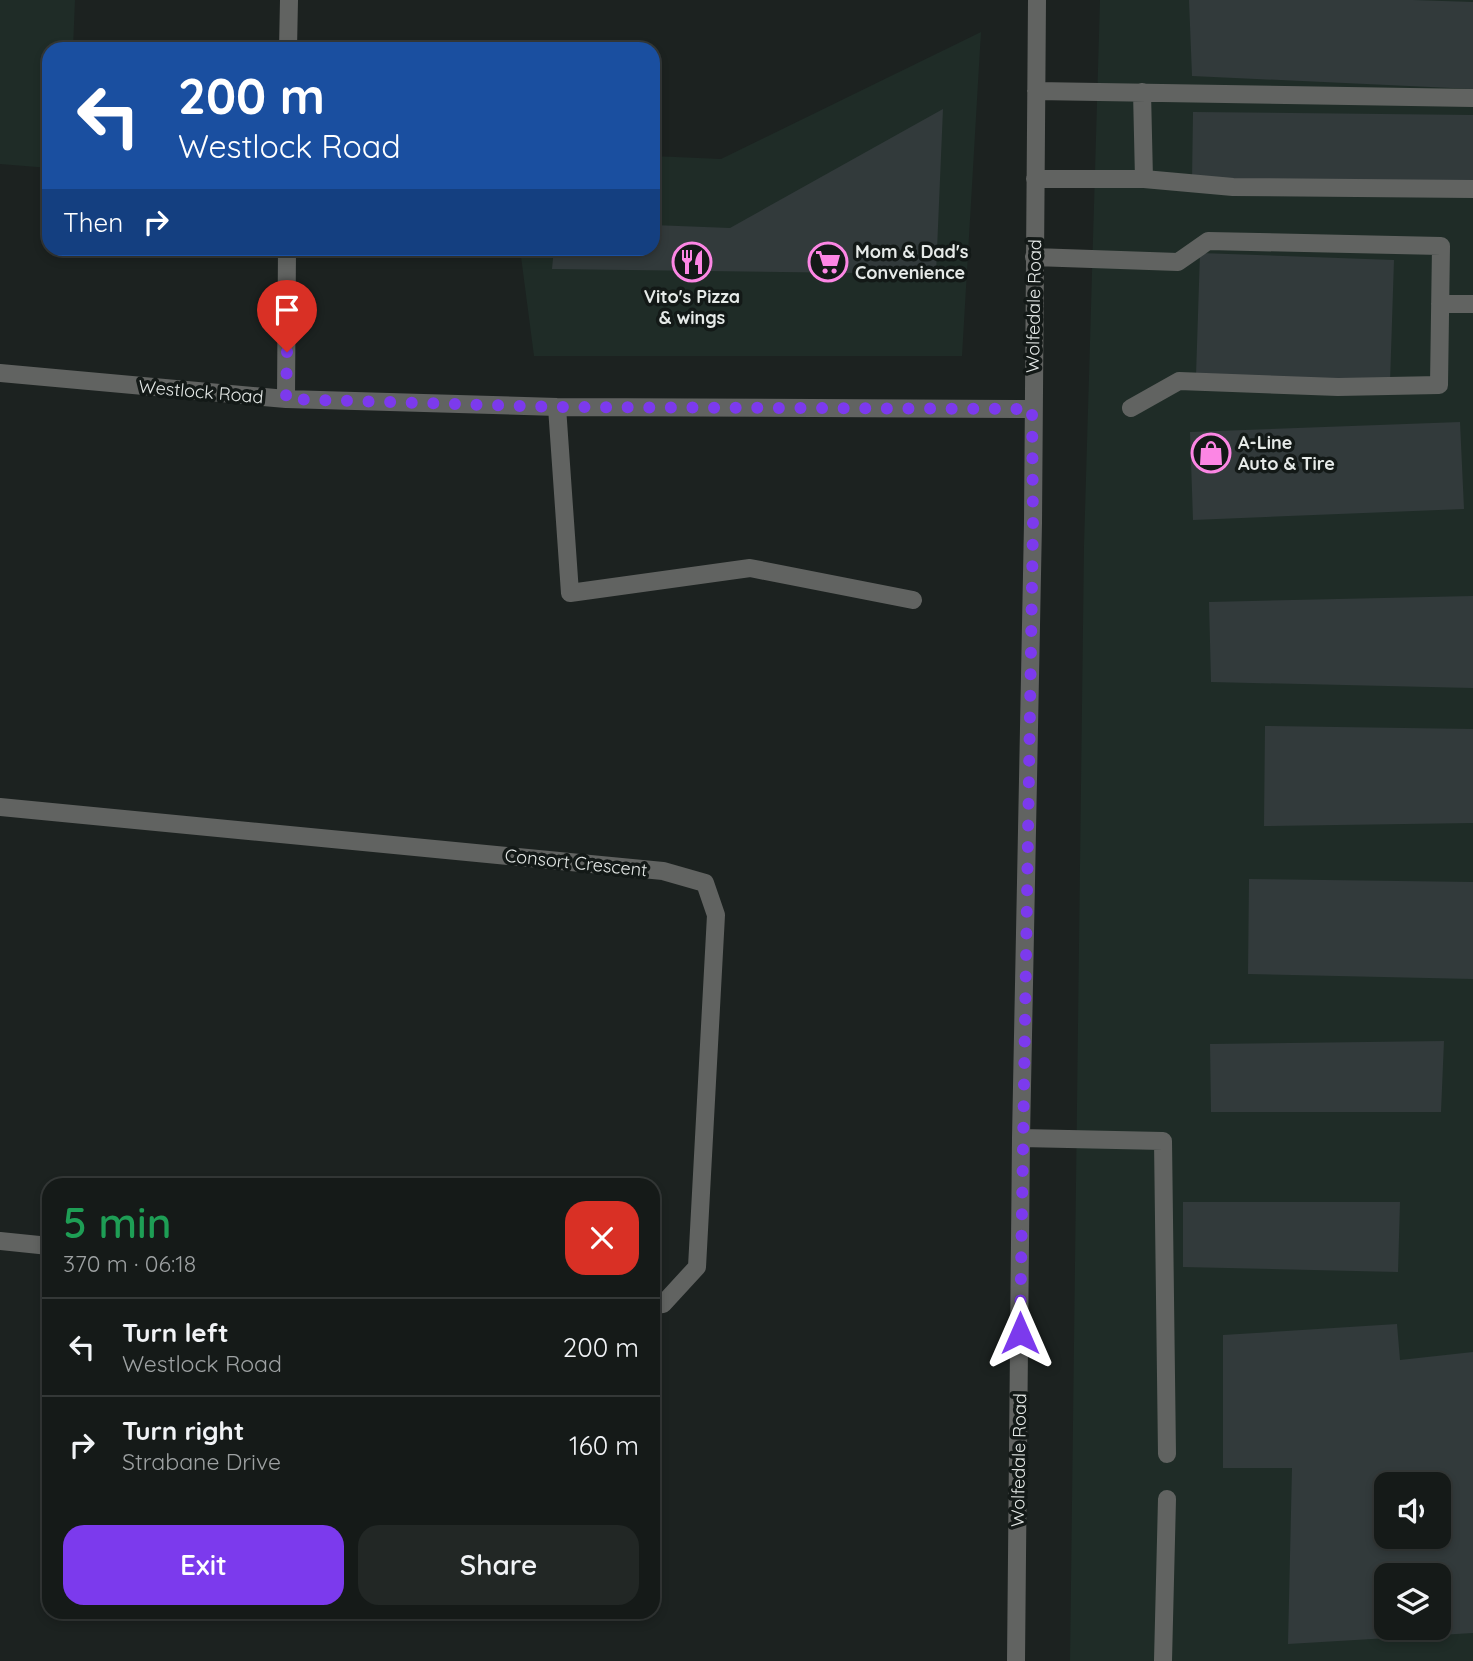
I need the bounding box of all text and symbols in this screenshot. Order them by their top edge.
text: 200 m [178,65,325,126]
icon: left [63,70,154,161]
text: Westlock Road [178,126,401,166]
icon: right [137,203,175,241]
text: Then [63,206,123,239]
street label: Wolfedale Road [1021,239,1046,373]
place label: Mom & Dad's Convenience [855,240,969,284]
restaurant icon: Vito's Pizza & wings [671,241,713,283]
supermarket icon: Mom & Dad's Convenience [807,241,849,283]
pin [257,280,317,352]
place label: Vito's Pizza & wings [644,285,740,329]
icon: arrive [268,291,306,329]
street label: Westlock Road [138,375,264,408]
place label: A-Line Auto & Tire [1238,431,1335,475]
shop icon: A-Line Auto & Tire [1190,432,1232,474]
street label: Consort Crescent [504,844,648,881]
text: 5 min [63,1196,171,1249]
button: close [565,1201,639,1275]
text: 370 m · 06:18 [63,1249,196,1278]
position arrow [983,1296,1057,1370]
text: Turn left [122,1316,229,1349]
icon: left [63,1328,101,1366]
text: 200 m [563,1331,639,1364]
text: Westlock Road [122,1349,282,1378]
street label: Wolfedale Road [1006,1393,1031,1527]
text: Turn right [122,1414,244,1447]
icon: right [63,1426,101,1464]
text: 160 m [569,1429,639,1462]
text: Strabane Drive [122,1447,281,1476]
map controls [1374,1472,1451,1640]
button: sound [1374,1472,1451,1549]
button: Exit [63,1525,344,1605]
button: Share [358,1525,639,1605]
button: layers [1374,1563,1451,1640]

